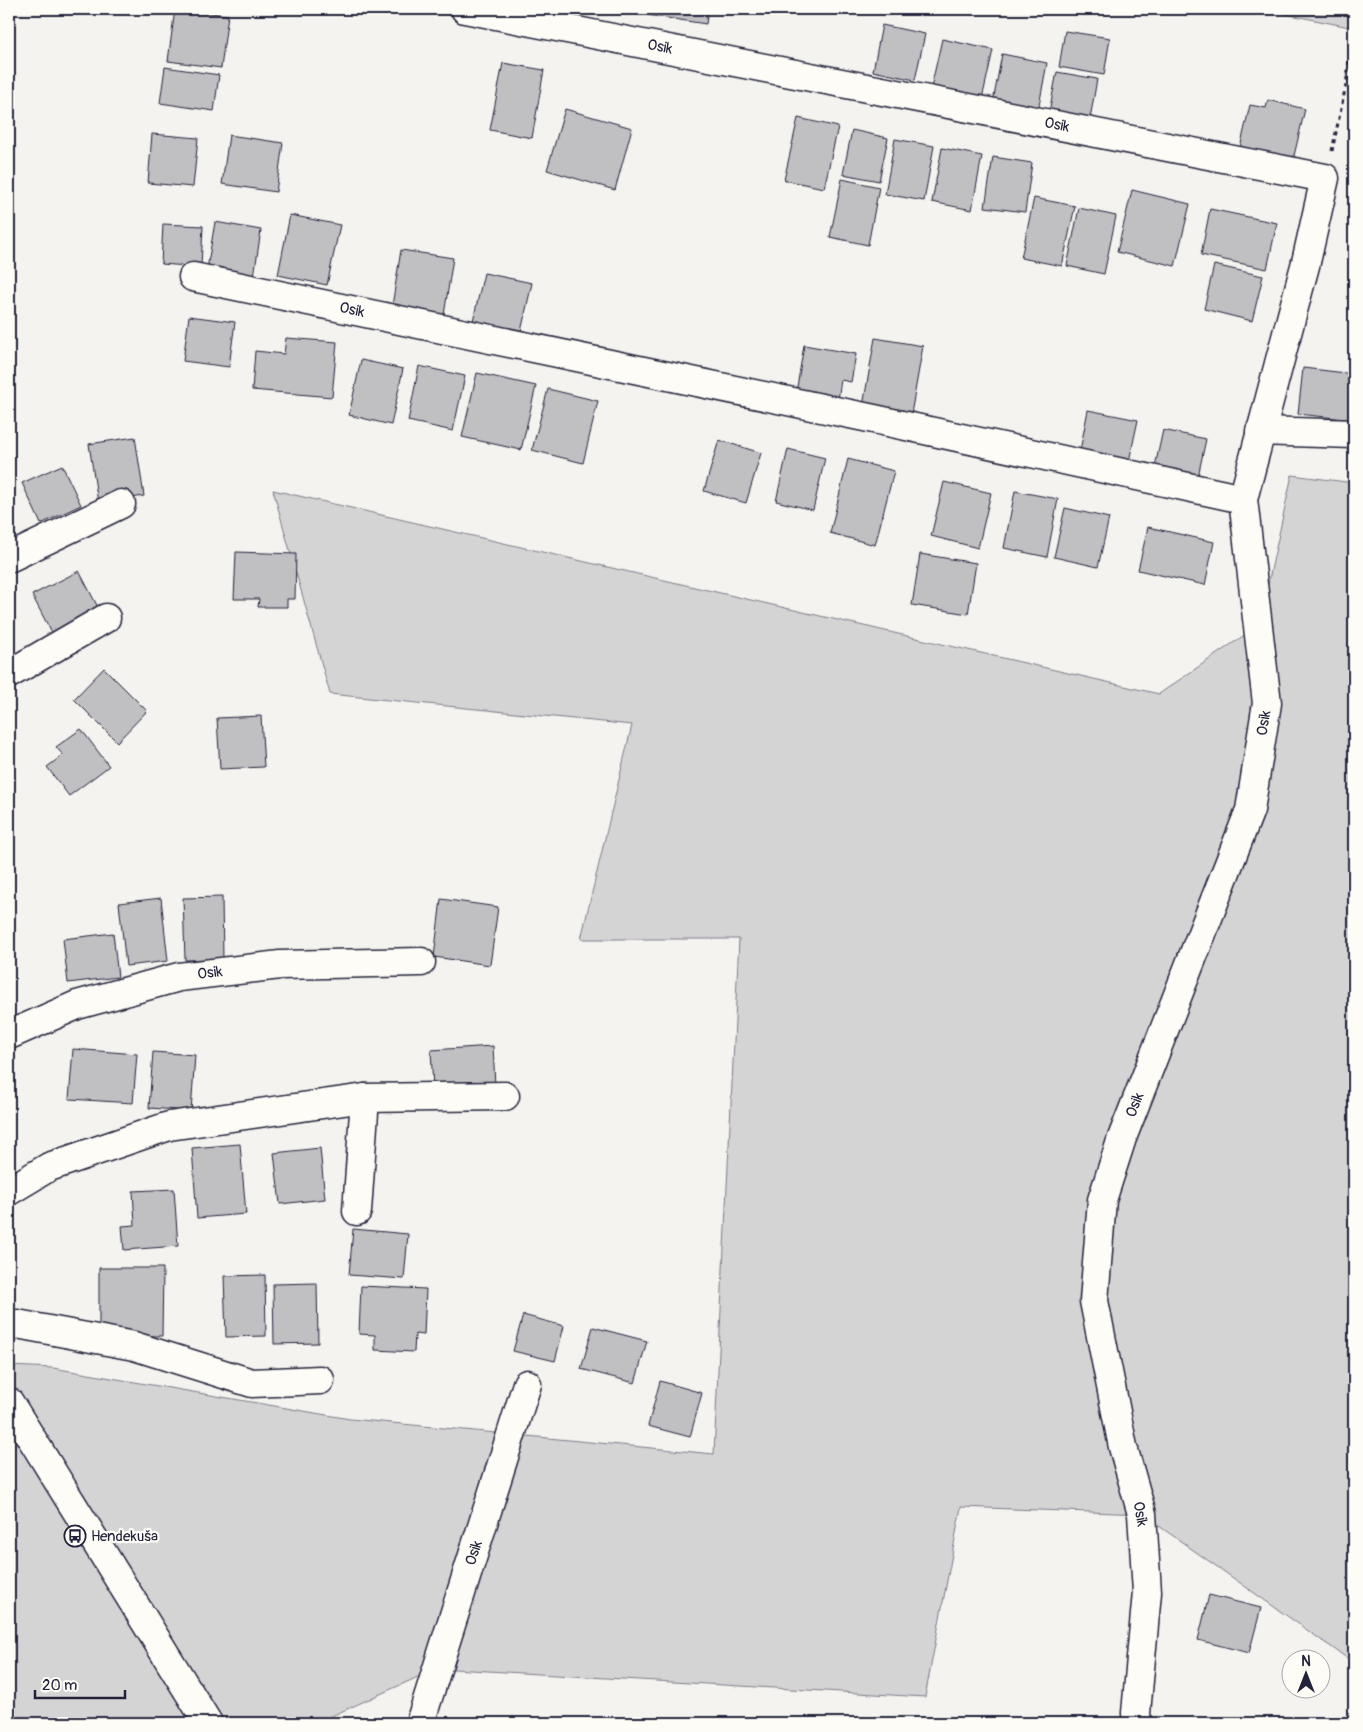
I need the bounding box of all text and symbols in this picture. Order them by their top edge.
street label: Osik [646,35,675,59]
street label: Osik [1043,113,1072,137]
street label: Osik [338,298,367,322]
street label: Osik [1253,708,1275,737]
street label: Osik [196,962,224,984]
street label: Osik [1122,1089,1149,1120]
street label: Osik [1128,1500,1152,1529]
bus stop icon: Hendekuša [63,1524,87,1548]
place label: Hendekuša [91,1527,158,1546]
street label: Osik [461,1537,487,1568]
north arrow [1280,1650,1330,1700]
text: N [1301,1653,1311,1670]
scale bar [35,1667,125,1699]
text: 20 m [42,1676,77,1695]

